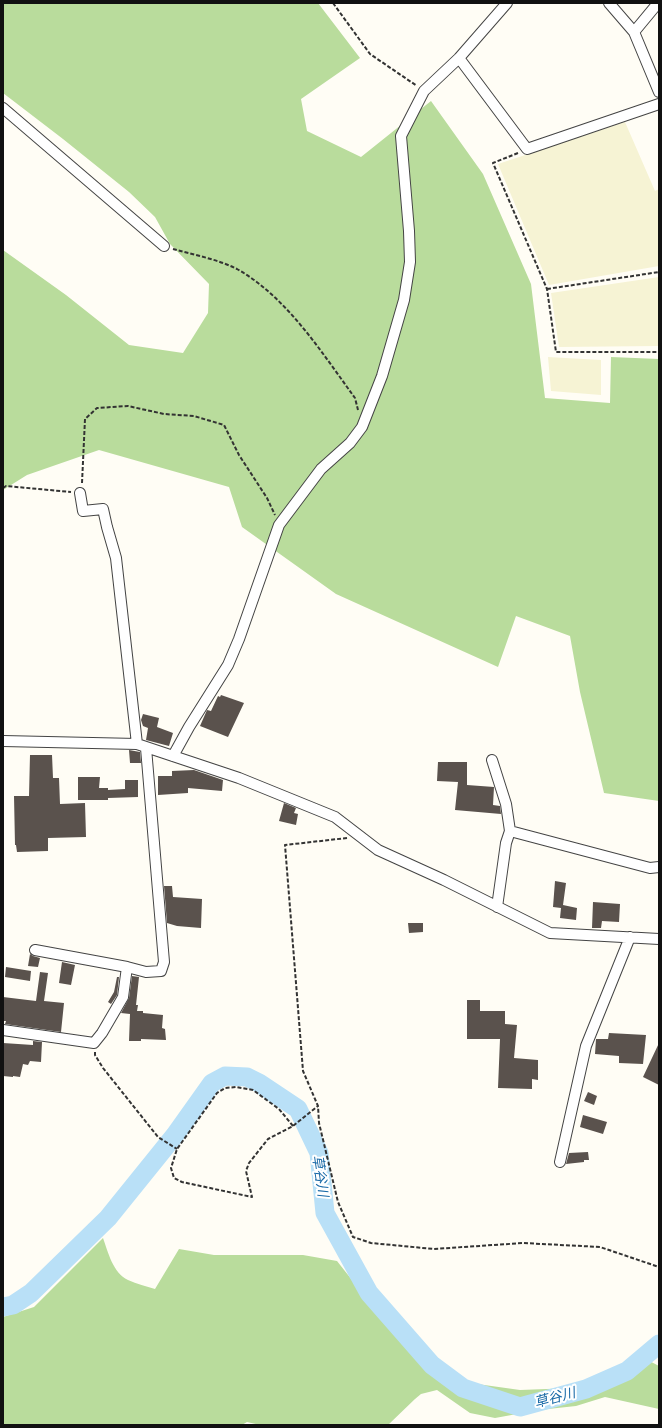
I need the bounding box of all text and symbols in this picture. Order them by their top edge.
water label: 草谷川 [309,1154,331,1198]
water label: 草谷川 [533,1384,577,1412]

